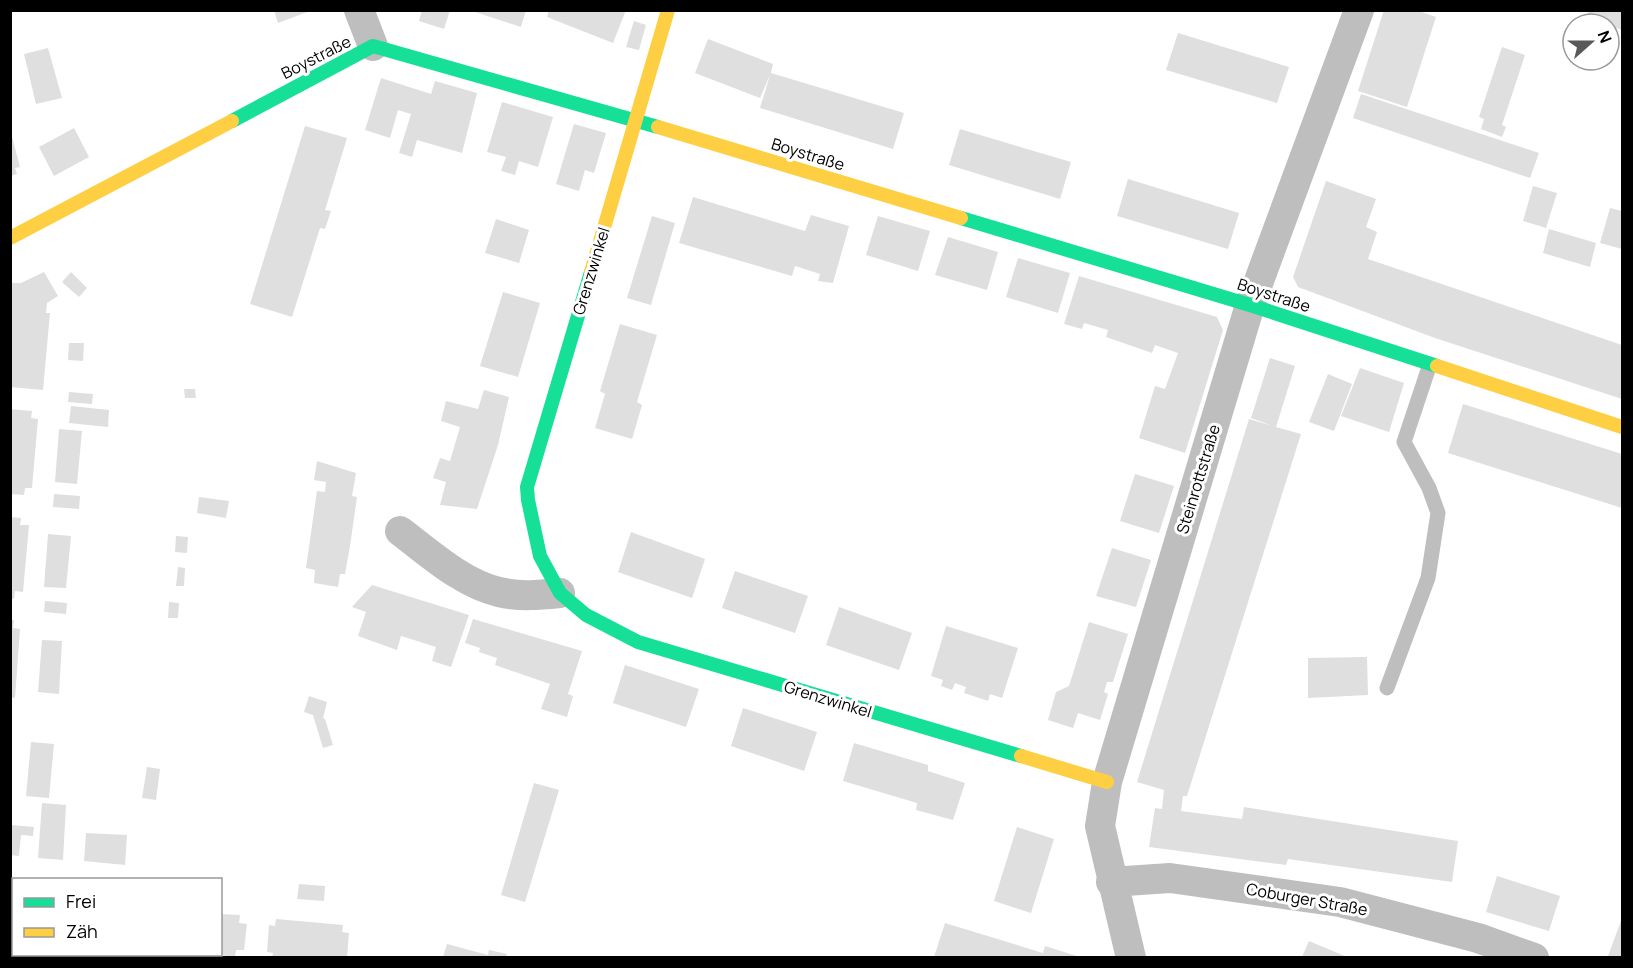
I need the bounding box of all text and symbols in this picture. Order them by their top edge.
north arrow [1561,12,1621,72]
text: N [1593,27,1617,46]
street label: Boystraße [277,30,355,84]
street label: Boystraße [769,132,847,176]
street label: Grenzwinkel [567,225,615,317]
street label: Boystraße [1235,273,1313,317]
street label: Steinrottstraße [1171,421,1225,537]
street label: Grenzwinkel [782,675,874,723]
legend [12,878,222,956]
street label: Coburger Straße [1245,878,1369,920]
text: Frei [66,889,96,913]
text: Zäh [66,919,98,943]

